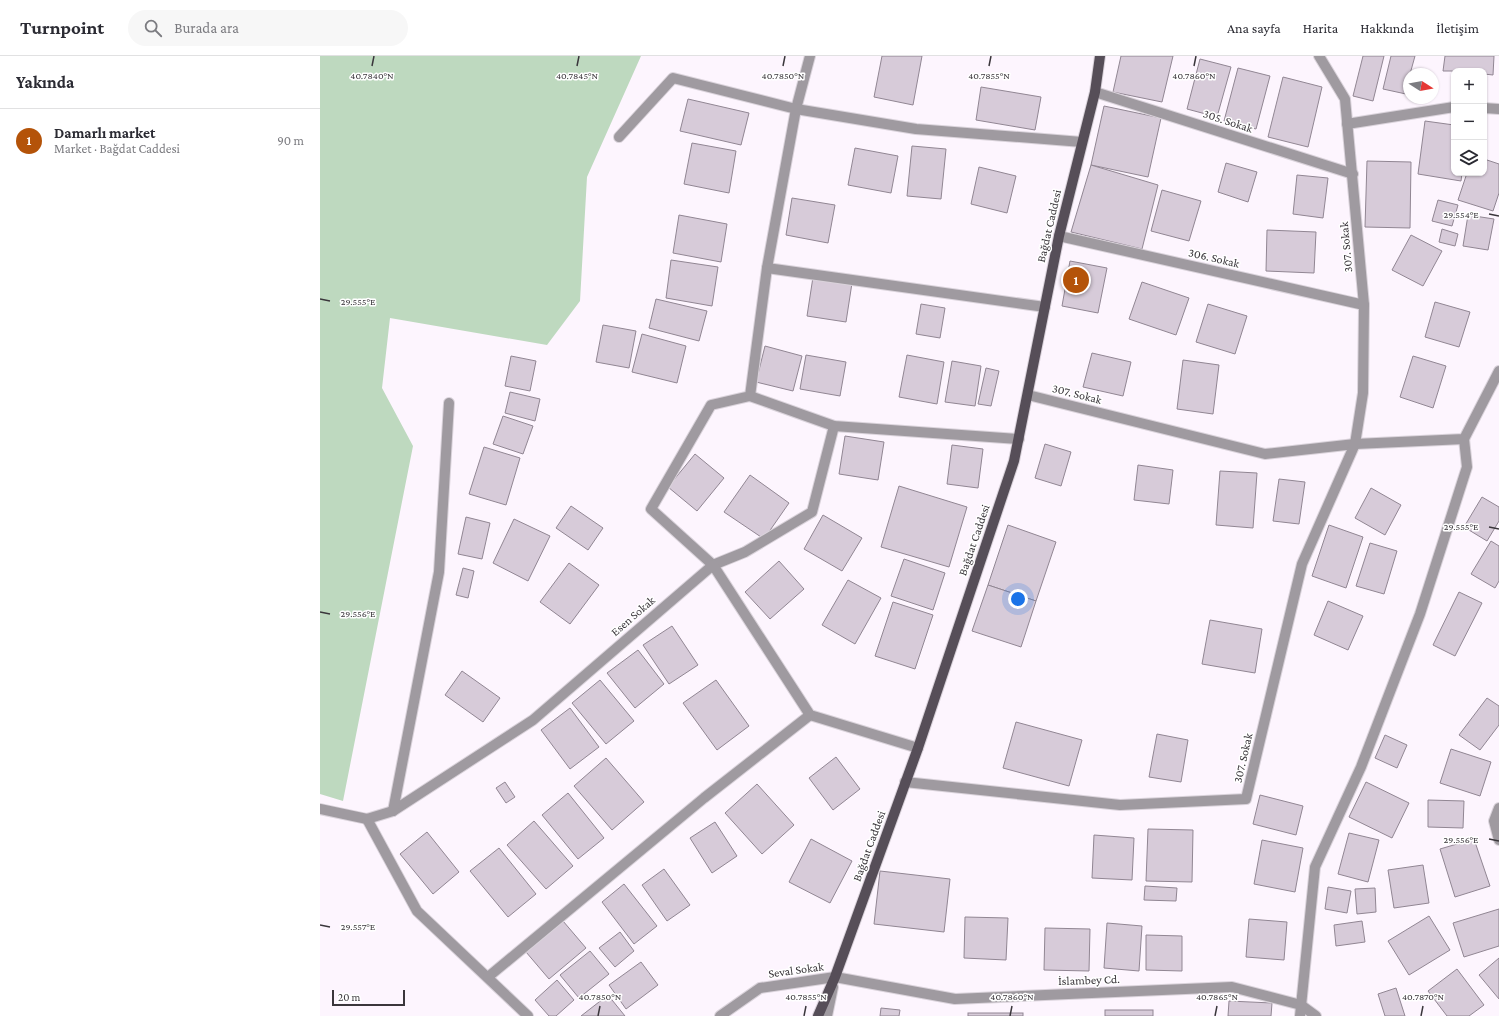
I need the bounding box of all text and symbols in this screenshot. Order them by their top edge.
search box [128,10,408,46]
text: Turnpoint [20,17,104,38]
icon: search [142,17,164,39]
text: Burada ara [174,20,239,36]
text: Ana sayfa [1227,20,1281,36]
text: Harita [1303,20,1338,36]
text: Hakkında [1360,20,1414,36]
text: İletişim [1436,20,1479,36]
north arrow [1403,68,1439,104]
map controls [1451,68,1487,176]
button: + [1451,68,1487,104]
text: 40.7840°N [350,70,394,81]
text: 40.7845°N [556,70,599,81]
text: 40.7850°N [762,70,805,81]
text: 40.7855°N [968,70,1010,81]
text: 40.7860°N [1172,70,1216,81]
text: Yakında [16,73,74,92]
button: − [1451,104,1487,140]
street label: 305. Sokak [1201,106,1255,136]
text: Damarlı market [54,125,155,141]
text: 1 [27,133,31,148]
text: 90 m [277,133,304,148]
button: layers [1451,140,1487,176]
text: Market · Bağdat Caddesi [54,141,180,156]
street label: Bağdat Caddesi [1034,188,1064,264]
text: 29.554°E [1443,209,1479,220]
street label: 307. Sokak [1337,221,1355,273]
street label: 306. Sokak [1187,245,1241,271]
pin: 1 [1063,265,1089,295]
text: 29.555°E [341,296,376,307]
street label: 307. Sokak [1051,381,1104,407]
street label: Bağdat Caddesi [955,503,993,577]
text: 29.555°E [1444,521,1479,532]
your location [1008,589,1028,609]
street label: Esen Sokak [608,593,658,639]
text: 29.556°E [341,608,376,619]
street label: 307. Sokak [1230,731,1256,784]
street label: Bağdat Caddesi [850,809,888,883]
text: 29.556°E [1444,834,1479,845]
text: 29.557°E [341,921,376,932]
street label: Seval Sokak [767,959,825,981]
street label: İslambey Cd. [1058,972,1120,988]
scale bar [332,988,405,1007]
text: 20 m [338,991,360,1003]
text: 40.7850°N [579,991,622,1002]
text: 40.7855°N [785,991,827,1002]
text: 40.7860°N [990,991,1034,1002]
text: 40.7865°N [1196,991,1238,1002]
text: 40.7870°N [1402,991,1445,1002]

